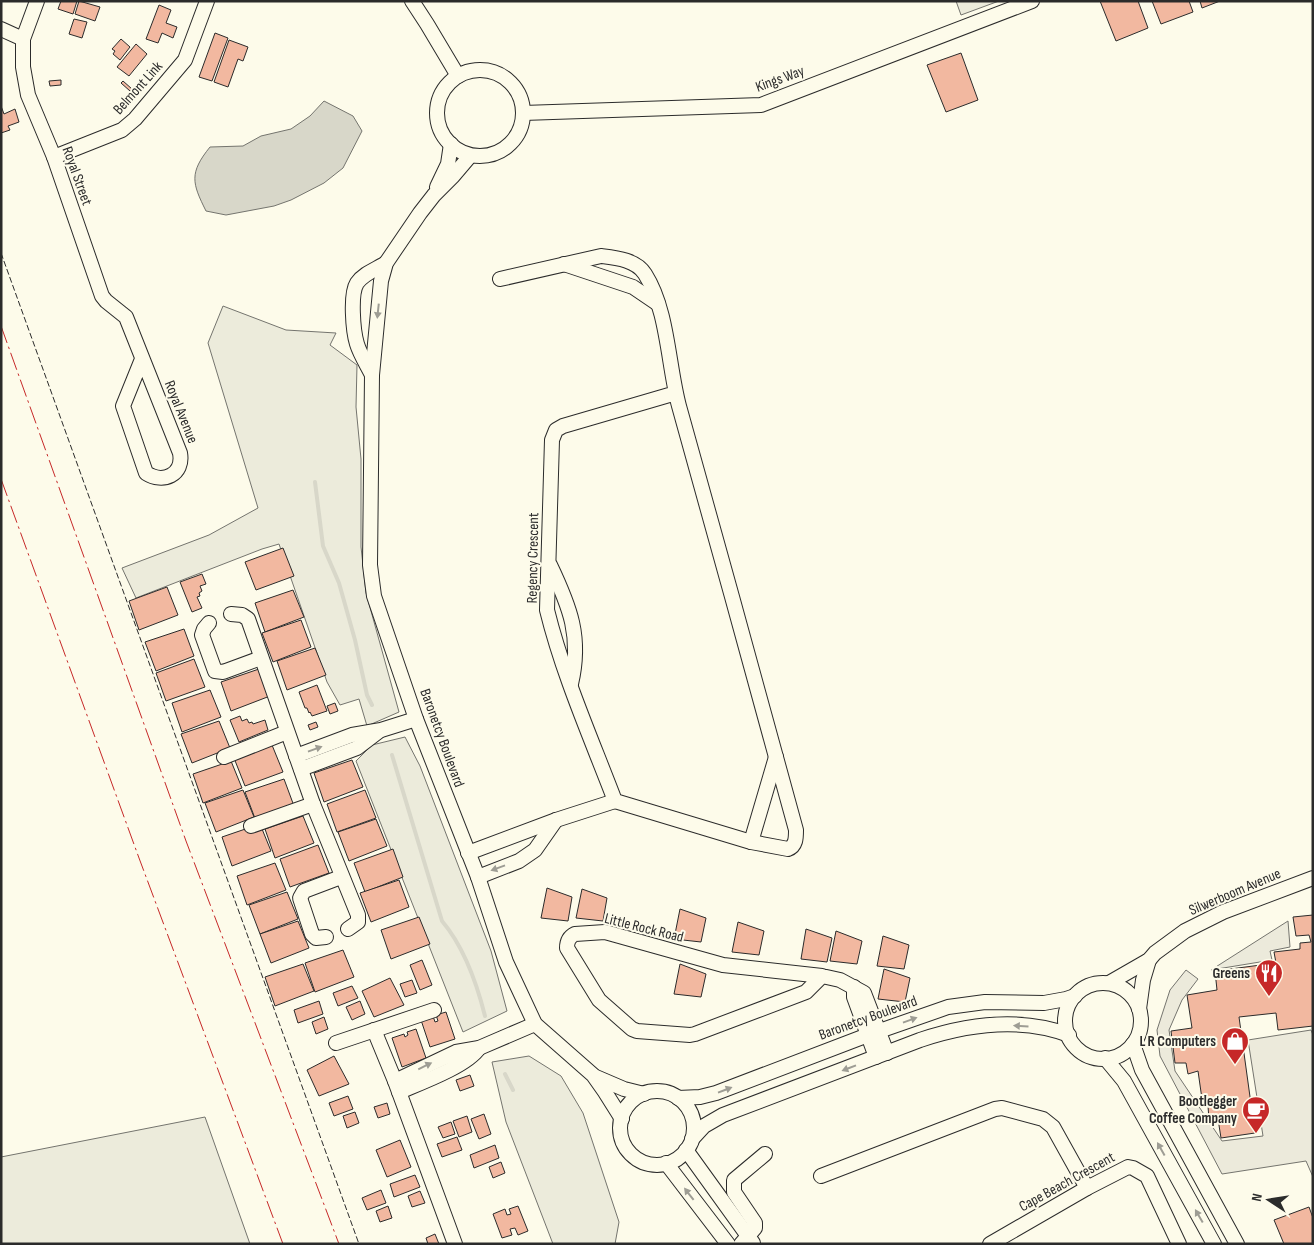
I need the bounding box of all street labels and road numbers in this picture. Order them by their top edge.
street label: Belmont Link [109,57,167,119]
street label: Kings Way [753,61,807,97]
street label: Royal Street [58,144,97,208]
street label: Royal Avenue [160,378,202,446]
street label: Regency Crescent [523,512,543,604]
street label: Baronetcy Boulevard [415,686,469,790]
street label: Silwerboom Avenue [1186,864,1284,920]
street label: Little Rock Road [603,909,685,947]
street label: Baronetcy Boulevard [816,991,920,1045]
street label: Cape Beach Crescent [1016,1148,1119,1216]

